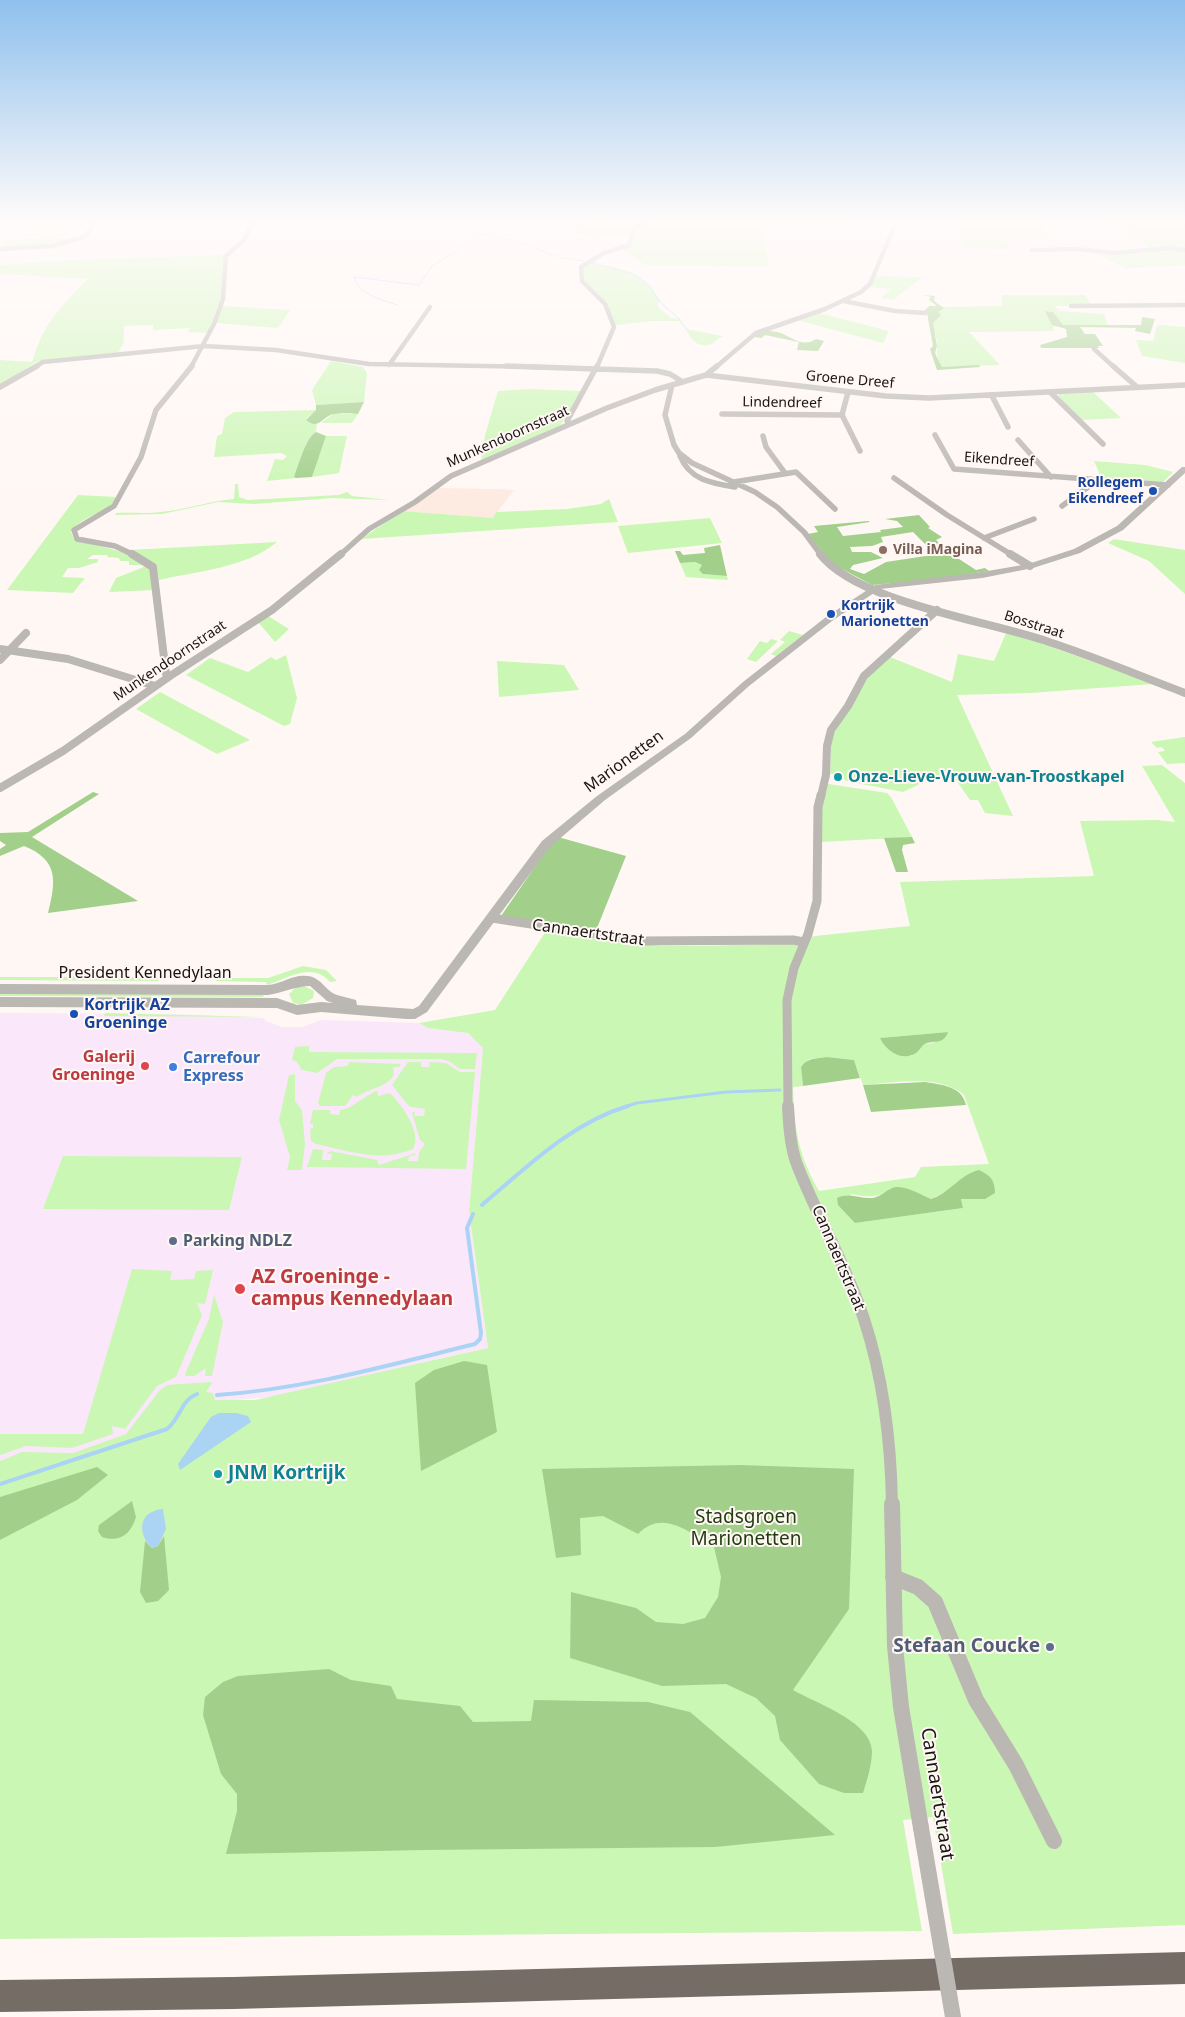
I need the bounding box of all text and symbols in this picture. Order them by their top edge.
street label: Groene Dreef [805,368,895,392]
street label: Lindendreef [742,394,822,412]
street label: Munkendoornstraat [444,402,572,472]
street label: Eikendreef [963,449,1035,471]
place label: Rollegem Eikendreef [1068,475,1143,508]
marker: Rollegem Eikendreef [1147,485,1159,497]
place label: Vil!a iMagina [893,542,983,558]
marker: Vil!a iMagina [877,544,889,556]
place label: Kortrijk Marionetten [841,598,929,630]
street label: Bosstraat [1002,607,1066,643]
marker: Kortrijk Marionetten [825,608,837,620]
street label: Munkendoornstraat [111,617,229,705]
street label: Marionetten [581,727,667,797]
place label: Onze-Lieve-Vrouw-van-Troostkapel [848,767,1124,787]
marker: Onze-Lieve-Vrouw-van-Troostkapel [832,771,844,783]
street label: Cannaertstraat [531,916,645,950]
street label: President Kennedylaan [58,963,232,983]
place label: Kortrijk AZ Groeninge [84,995,170,1033]
marker: Kortrijk AZ Groeninge [68,1008,80,1020]
place label: Galerij Groeninge [52,1047,135,1085]
place label: Carrefour Express [183,1048,260,1086]
marker: Galerij Groeninge [139,1060,151,1072]
marker: Carrefour Express [167,1061,179,1073]
street label: Cannaertstraat [807,1202,869,1314]
place label: Parking NDLZ [183,1231,292,1251]
marker: Parking NDLZ [167,1235,179,1247]
place label: AZ Groeninge - campus Kennedylaan [251,1267,453,1311]
marker: AZ Groeninge - campus Kennedylaan [233,1282,247,1296]
place label: JNM Kortrijk [228,1463,345,1485]
marker: JNM Kortrijk [212,1468,224,1480]
park label: Stadsgroen Marionetten [691,1507,801,1551]
place label: Stefaan Coucke [893,1636,1040,1658]
marker: Stefaan Coucke [1044,1641,1056,1653]
street label: Cannaertstraat [915,1726,959,1862]

